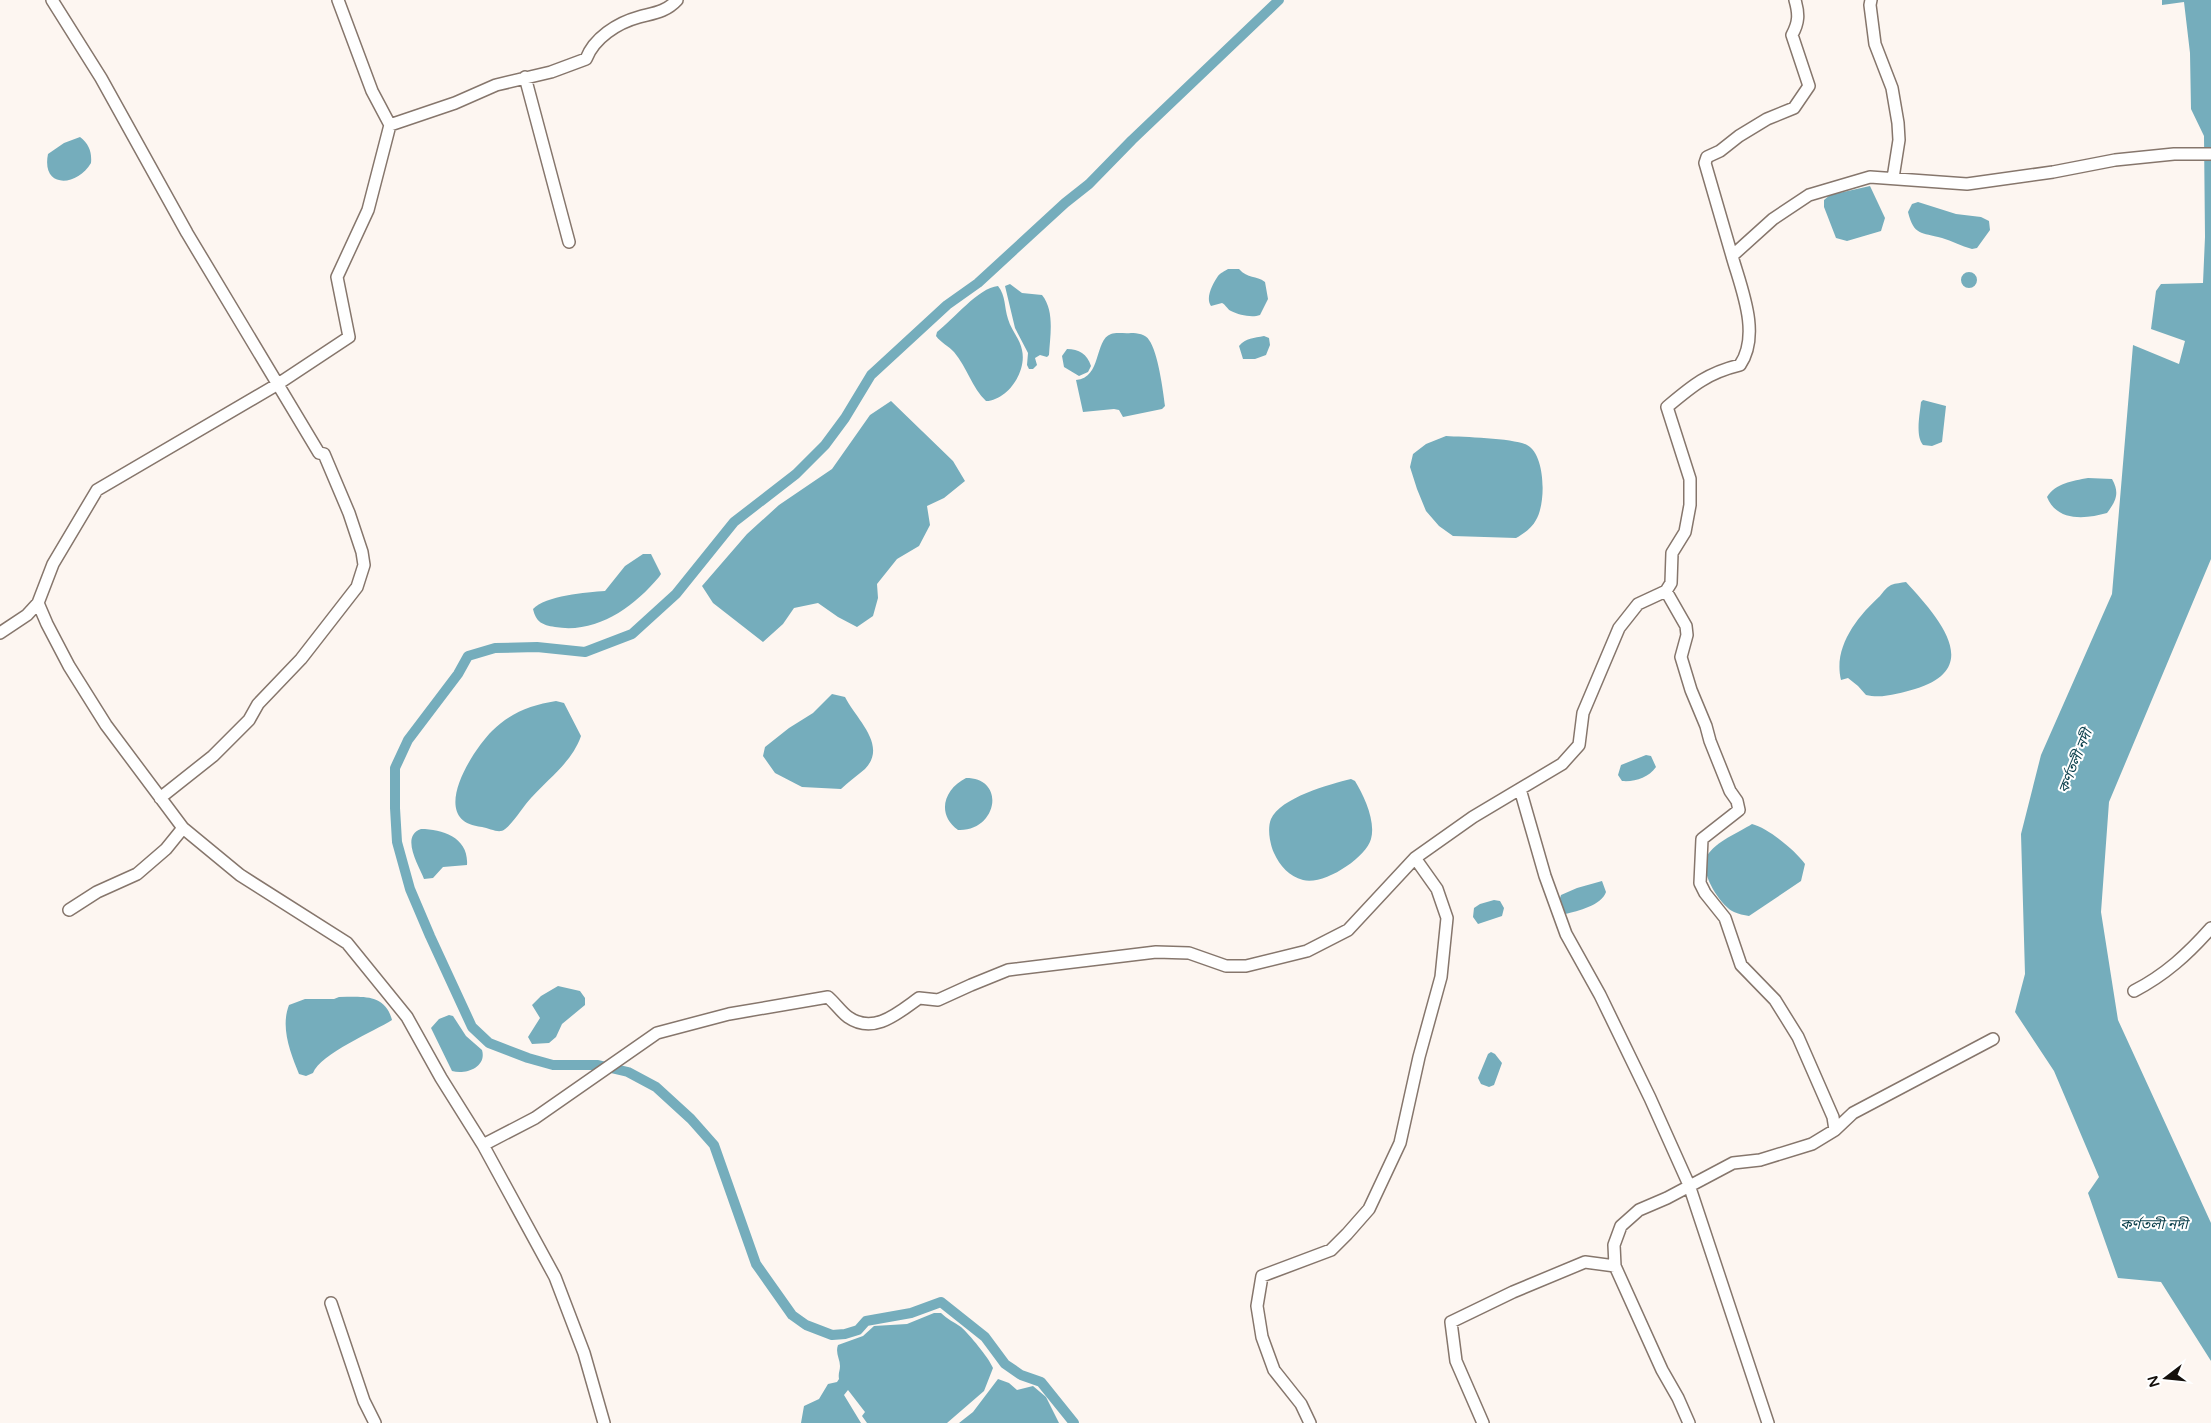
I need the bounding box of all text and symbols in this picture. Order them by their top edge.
water label: কর্ণতলী নদী [2055,724,2097,796]
water label: কর্ণতলী নদী [2120,1216,2191,1233]
north arrow [2141,1353,2191,1403]
text: N [2144,1374,2164,1389]

